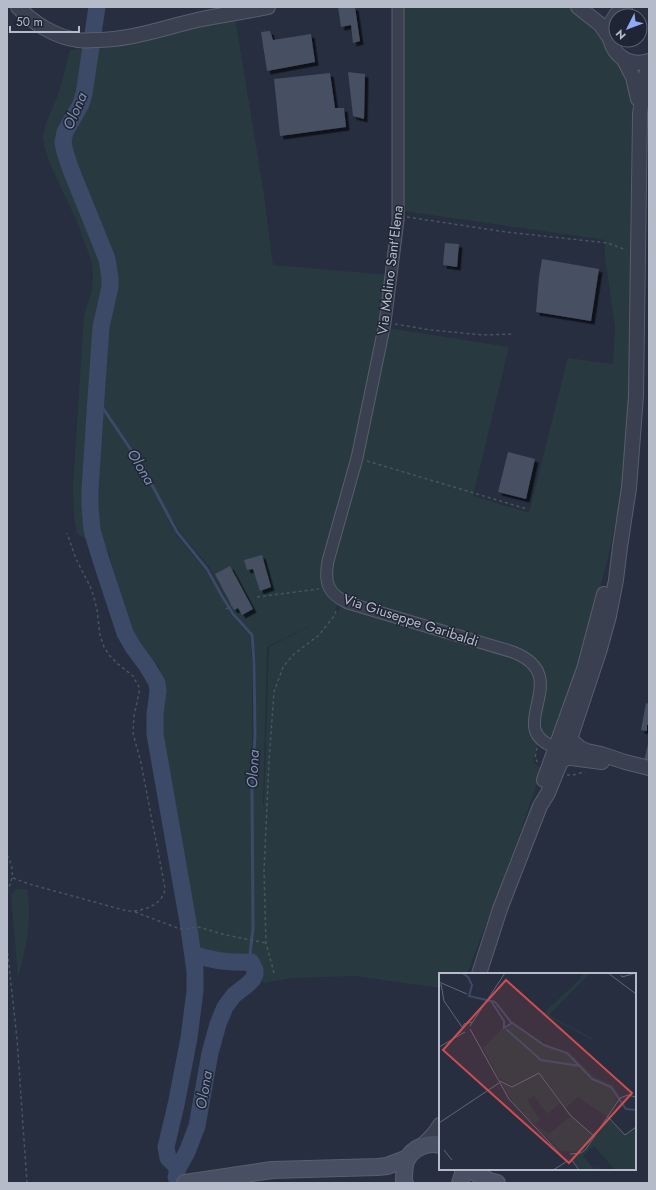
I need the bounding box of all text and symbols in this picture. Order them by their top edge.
scale bar [10,8,79,34]
north arrow [608,8,648,48]
text: 50 m [16,13,43,31]
text: N [612,26,629,43]
water label: Olona [57,88,93,133]
street label: Via Molino Sant'Elena [372,204,408,336]
water label: Olona [122,445,161,490]
street label: Via Giuseppe Garibaldi [341,589,481,651]
water label: Olona [241,748,265,789]
inset map [439,973,636,1170]
water label: Olona [190,1068,218,1111]

